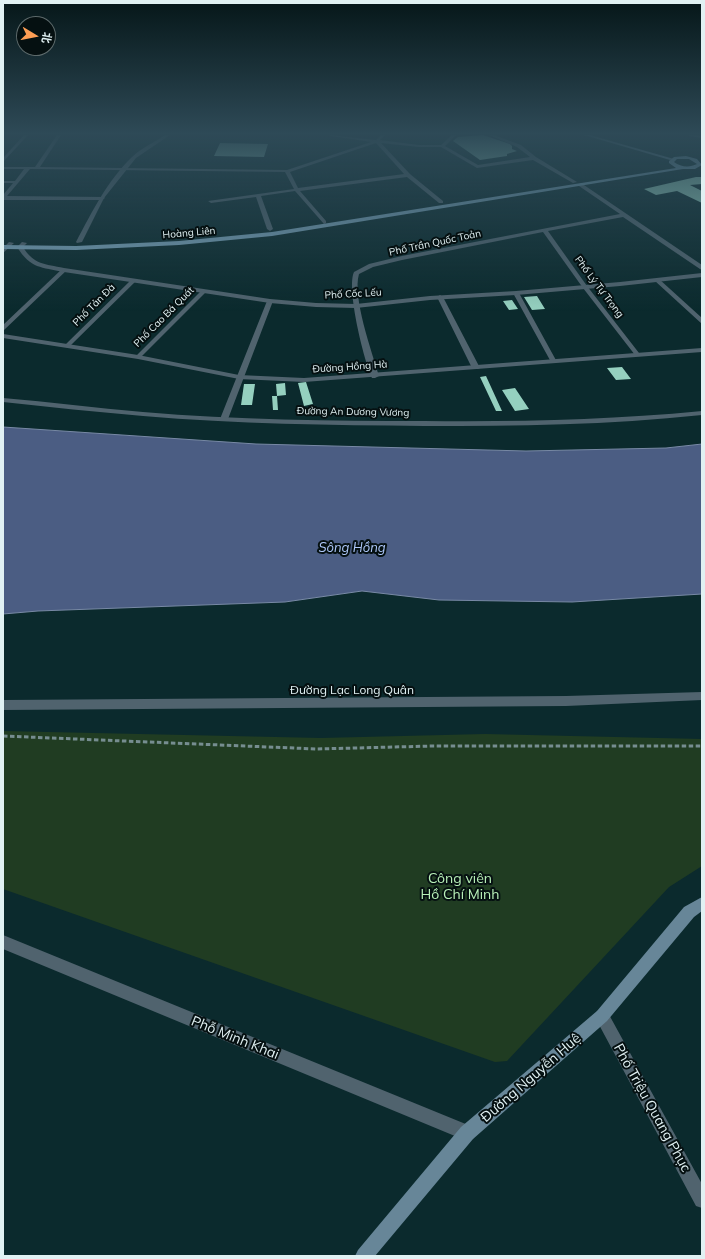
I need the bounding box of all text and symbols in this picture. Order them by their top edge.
north arrow [16,16,56,56]
text: 北 [39,31,55,45]
street label: Hoàng Liên [162,225,216,241]
street label: Phố Trần Quốc Toản [388,227,482,259]
street label: Phố Lý Tự Trọng [572,254,626,320]
street label: Phố Tản Đà [70,281,118,329]
street label: Phố Cao Bá Quát [131,284,197,350]
street label: Phố Cốc Lếu [324,287,382,301]
street label: Đường Hồng Hà [312,358,388,376]
street label: Đường An Dương Vương [297,405,409,419]
water label: Sông Hồng [318,540,386,556]
street label: Đường Lạc Long Quân [290,683,414,697]
park label: Công viên Hồ Chí Minh [421,871,499,904]
street label: Phỗ Minh Khai [189,1013,281,1063]
street label: Đường Nguyễn Huệ [478,1030,584,1126]
street label: Phố Triệu Quang Phục [610,1041,694,1175]

